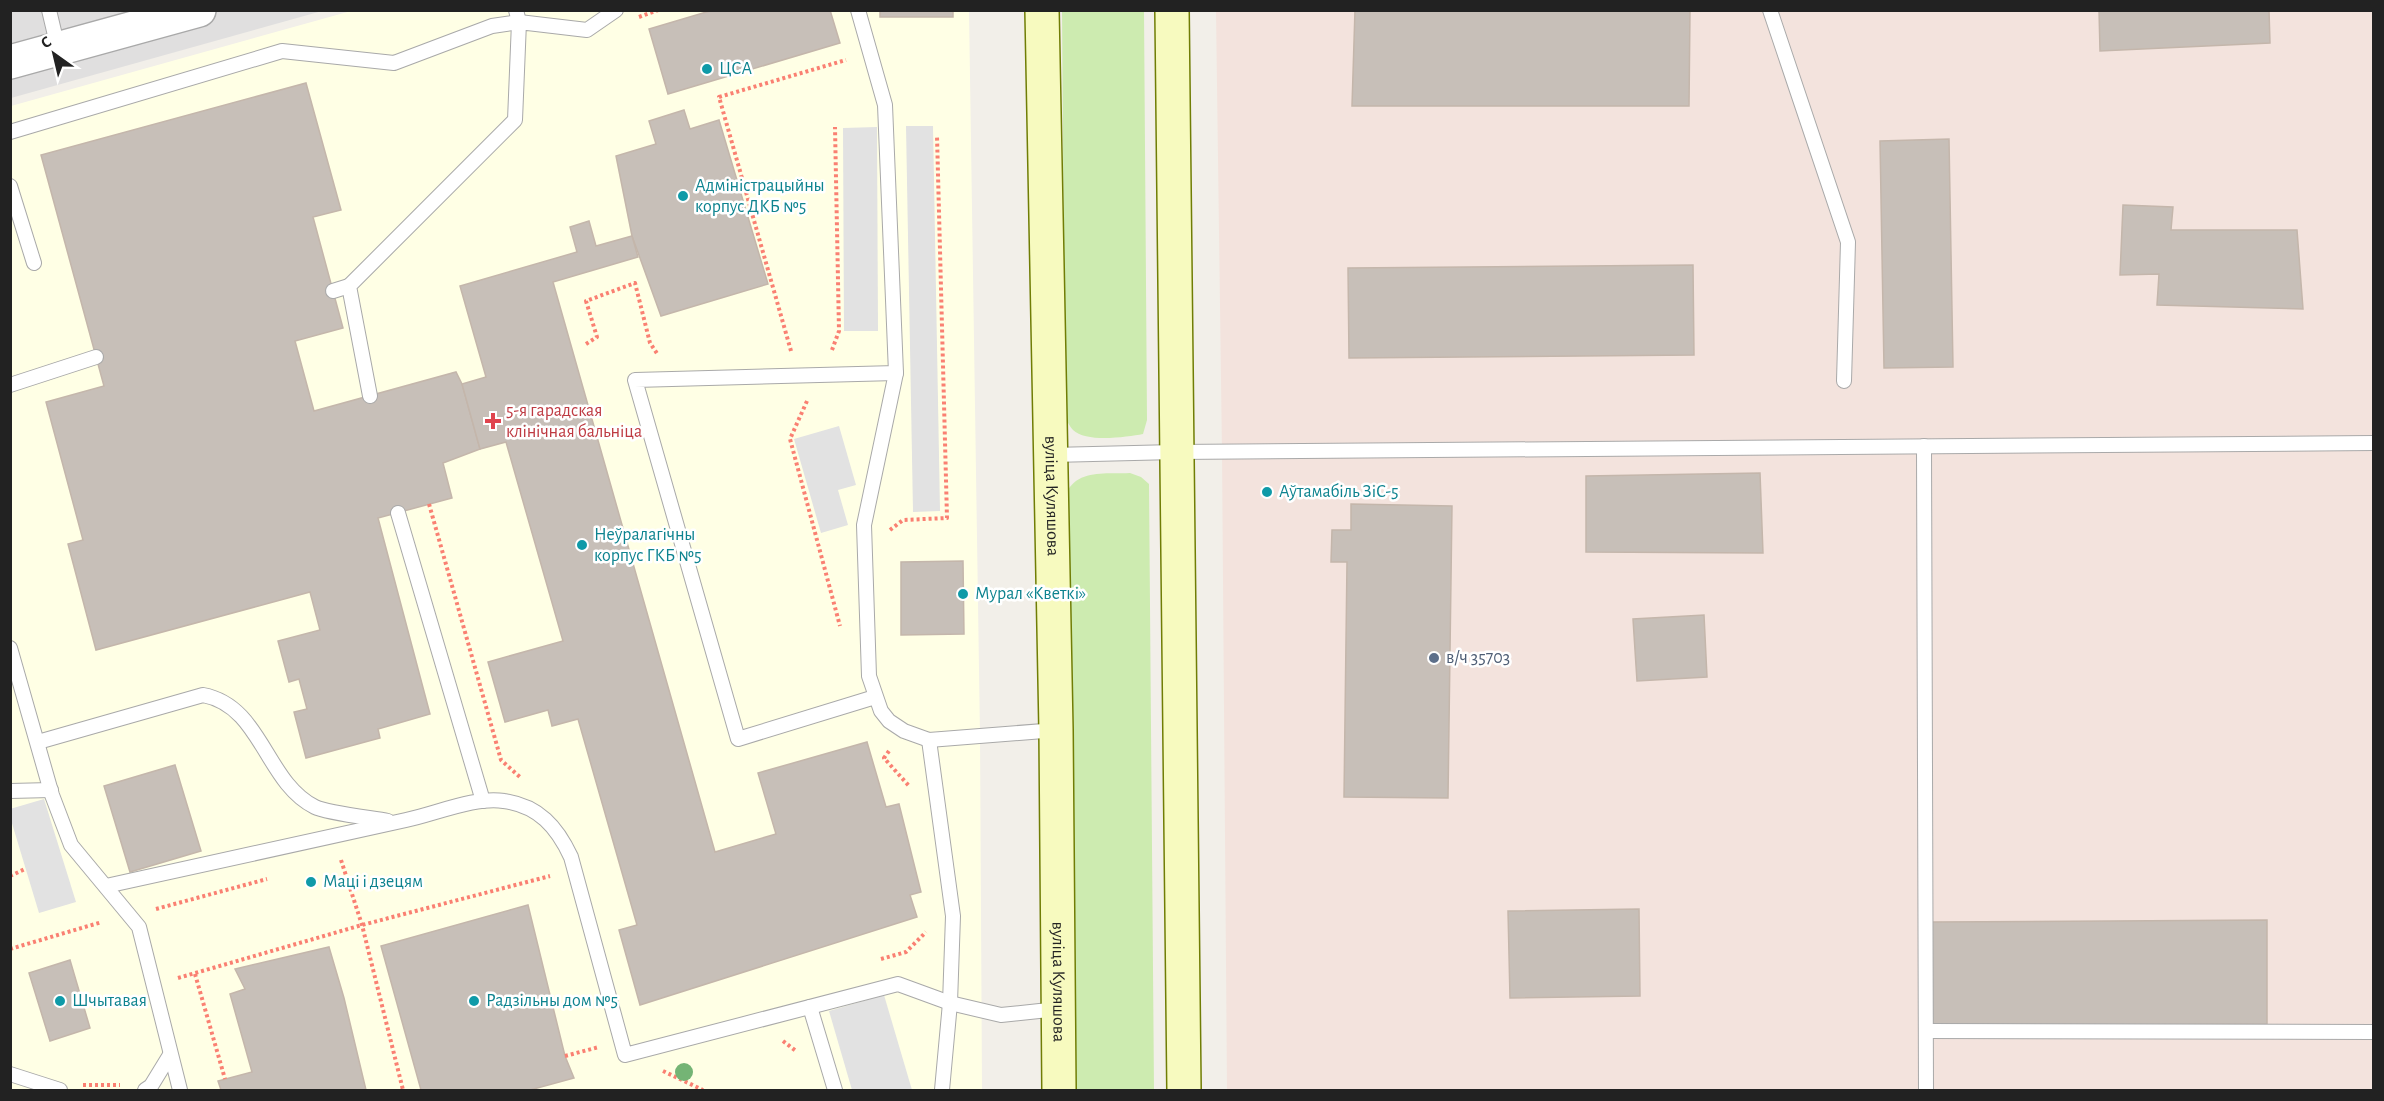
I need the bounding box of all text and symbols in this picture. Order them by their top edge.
north arrow [24,24,84,84]
text: С [38,33,54,52]
place label: ЦСА [719,60,752,78]
marker: ЦСА [700,62,714,76]
place label: Адміністрацыйны корпус ДКБ №5 [695,177,825,216]
marker: Адміністрацыйны корпус ДКБ №5 [676,189,690,203]
place label: 5-я гарадская клінічная бальніца [506,402,642,441]
marker: 5-я гарадская клінічная бальніца [484,412,502,430]
street label: вуліца Куляшова [1041,435,1062,556]
place label: Аўтамабіль ЗіС-5 [1279,482,1399,501]
marker: Аўтамабіль ЗіС-5 [1260,485,1274,499]
place label: Неўралагічны корпус ГКБ №5 [594,526,702,565]
marker: Неўралагічны корпус ГКБ №5 [575,538,589,552]
place label: Мурал «Кветкі» [975,585,1086,603]
marker: Мурал «Кветкі» [956,587,970,601]
place label: в/ч 35703 [1446,649,1510,667]
marker: в/ч 35703 [1427,651,1441,665]
place label: Маці і дзецям [323,873,423,891]
marker: Маці і дзецям [304,875,318,889]
street label: вуліца Куляшова [1049,921,1068,1042]
place label: Шчытавая [72,992,147,1010]
place label: Радзільны дом №5 [486,992,618,1010]
marker: Шчытавая [53,994,67,1008]
marker: Радзільны дом №5 [467,994,481,1008]

